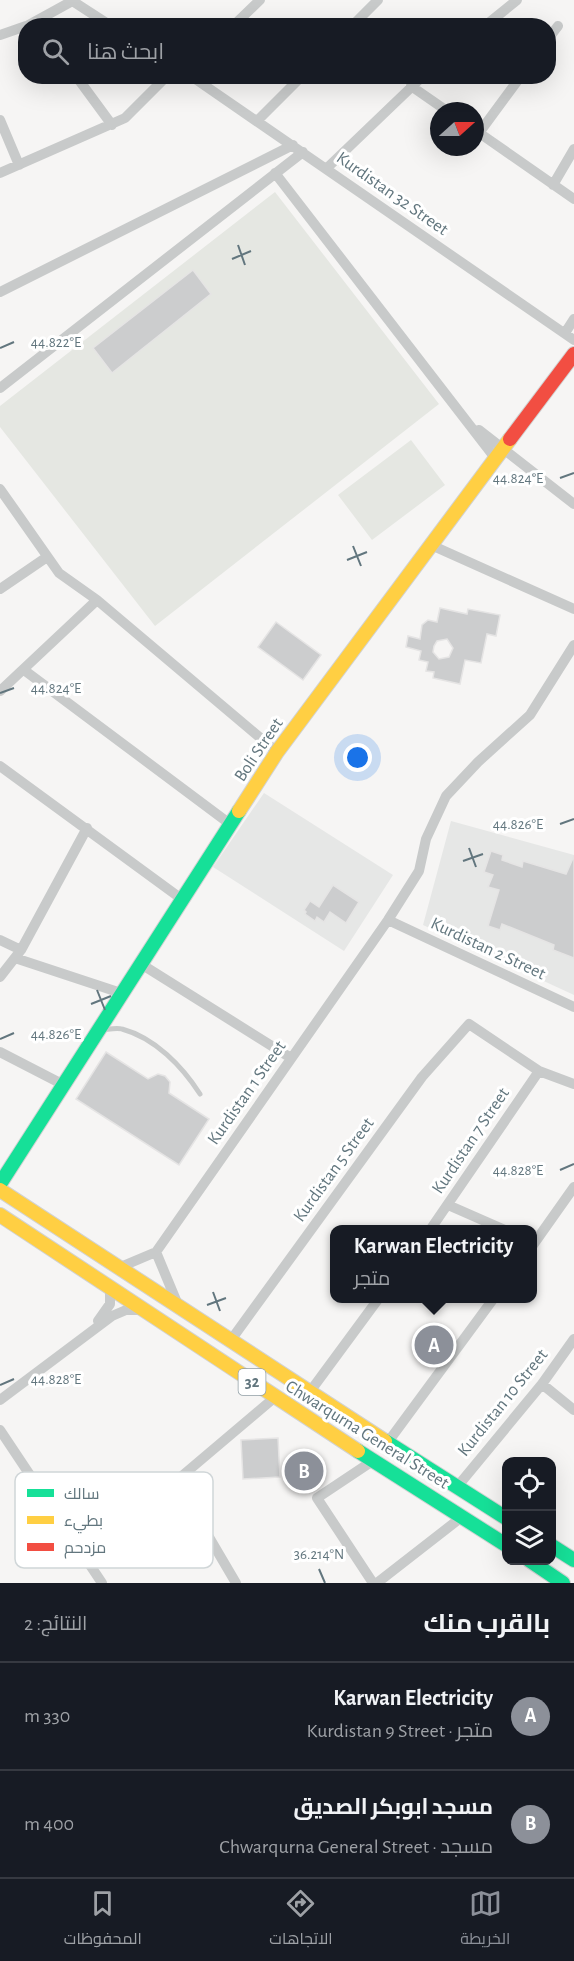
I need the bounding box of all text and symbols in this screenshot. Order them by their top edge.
search box [18,18,556,84]
icon: search [39,35,72,68]
text: ابحث هنا [87,41,164,63]
north arrow [430,102,484,156]
street label: Kurdistan 32 Street [333,149,451,239]
text: 44.822°E [31,335,81,350]
text: 44.824°E [493,471,543,486]
text: 44.824°E [31,681,81,696]
street label: Boli Street [231,715,287,785]
your location [343,743,372,772]
text: 44.826°E [493,817,543,832]
street label: Kurdistan 2 Street [428,915,548,984]
text: 44.826°E [31,1027,81,1042]
street label: Kurdistan 1 Street [205,1038,290,1148]
street label: Kurdistan 7 Street [429,1084,513,1197]
street label: Kurdistan 5 Street [290,1114,378,1225]
text: 44.828°E [493,1163,543,1178]
popup [330,1225,537,1303]
text: Karwan Electricity [354,1235,513,1257]
text: متجر [354,1269,390,1289]
pin: A [414,1322,454,1368]
street label: Kurdistan 10 Street [455,1346,552,1460]
road number: 32 [238,1369,266,1395]
text: 44.828°E [31,1372,81,1387]
street label: Chwarqurna General Street [282,1377,452,1493]
pin: B [284,1448,324,1494]
map controls [502,1457,556,1565]
button: locate [502,1457,556,1511]
legend [15,1472,213,1568]
text: سالك [64,1486,99,1502]
button: layers [502,1511,556,1565]
text: بطيء [64,1513,103,1534]
text: مزدحم [64,1540,106,1559]
text: 36.214°N [294,1547,344,1562]
text: بالقرب منك [423,1611,550,1637]
text: النتائج: 2 [24,1614,87,1634]
text: Karwan Electricity [333,1687,493,1709]
text: 330 m [24,1706,70,1726]
text: A [525,1706,537,1726]
text: متجر · Kurdistan 9 Street [307,1721,493,1741]
text: مسجد ابوبكر الصديق [293,1796,493,1818]
text: 400 m [24,1814,74,1834]
text: B [525,1814,536,1834]
text: مسجد · Chwarqurna General Street [219,1837,493,1857]
tab: المحفوظات [64,1887,142,1953]
tab: الاتجاهات [269,1887,333,1953]
tab: الخريطة [460,1887,510,1953]

